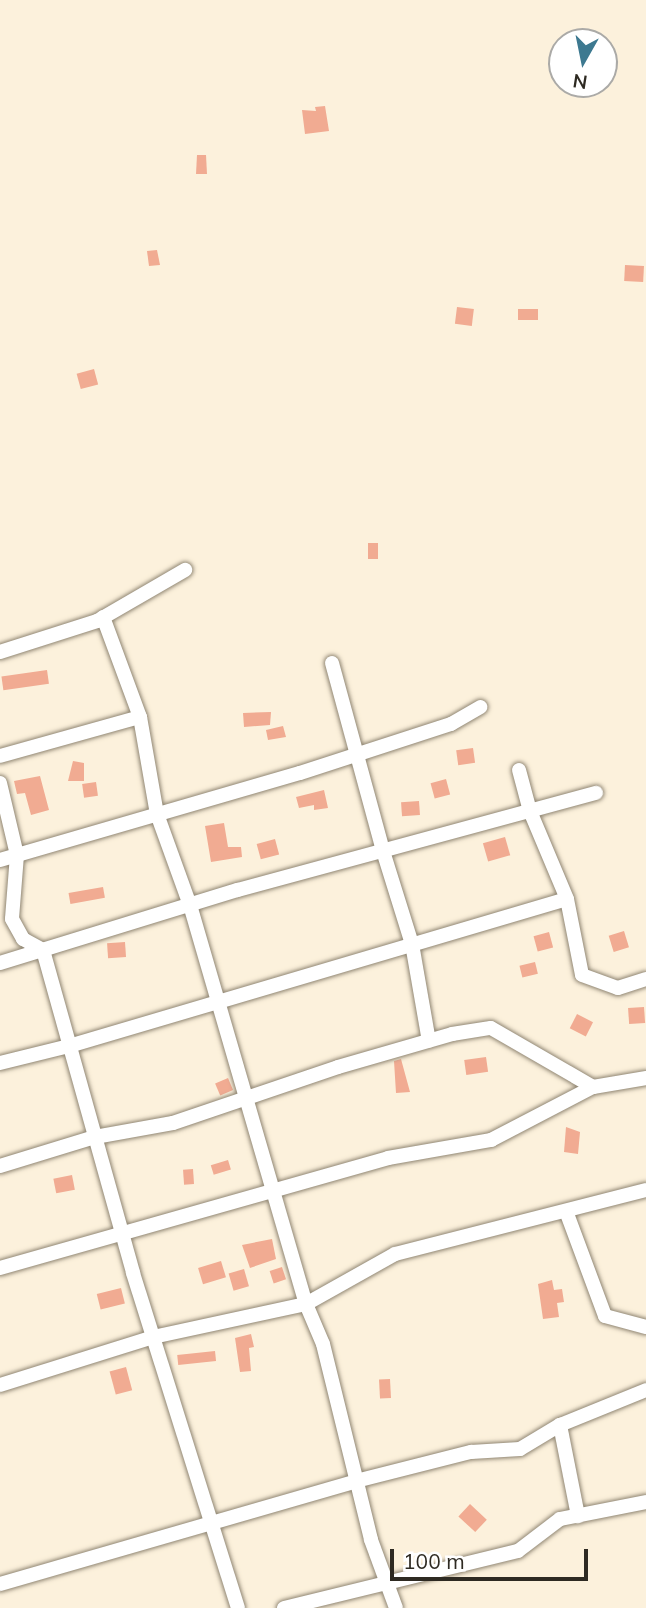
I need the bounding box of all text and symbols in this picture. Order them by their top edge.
north arrow [548,28,618,98]
text: N [571,69,589,95]
scale bar [394,1534,592,1578]
text: 100 m [403,1548,465,1574]

